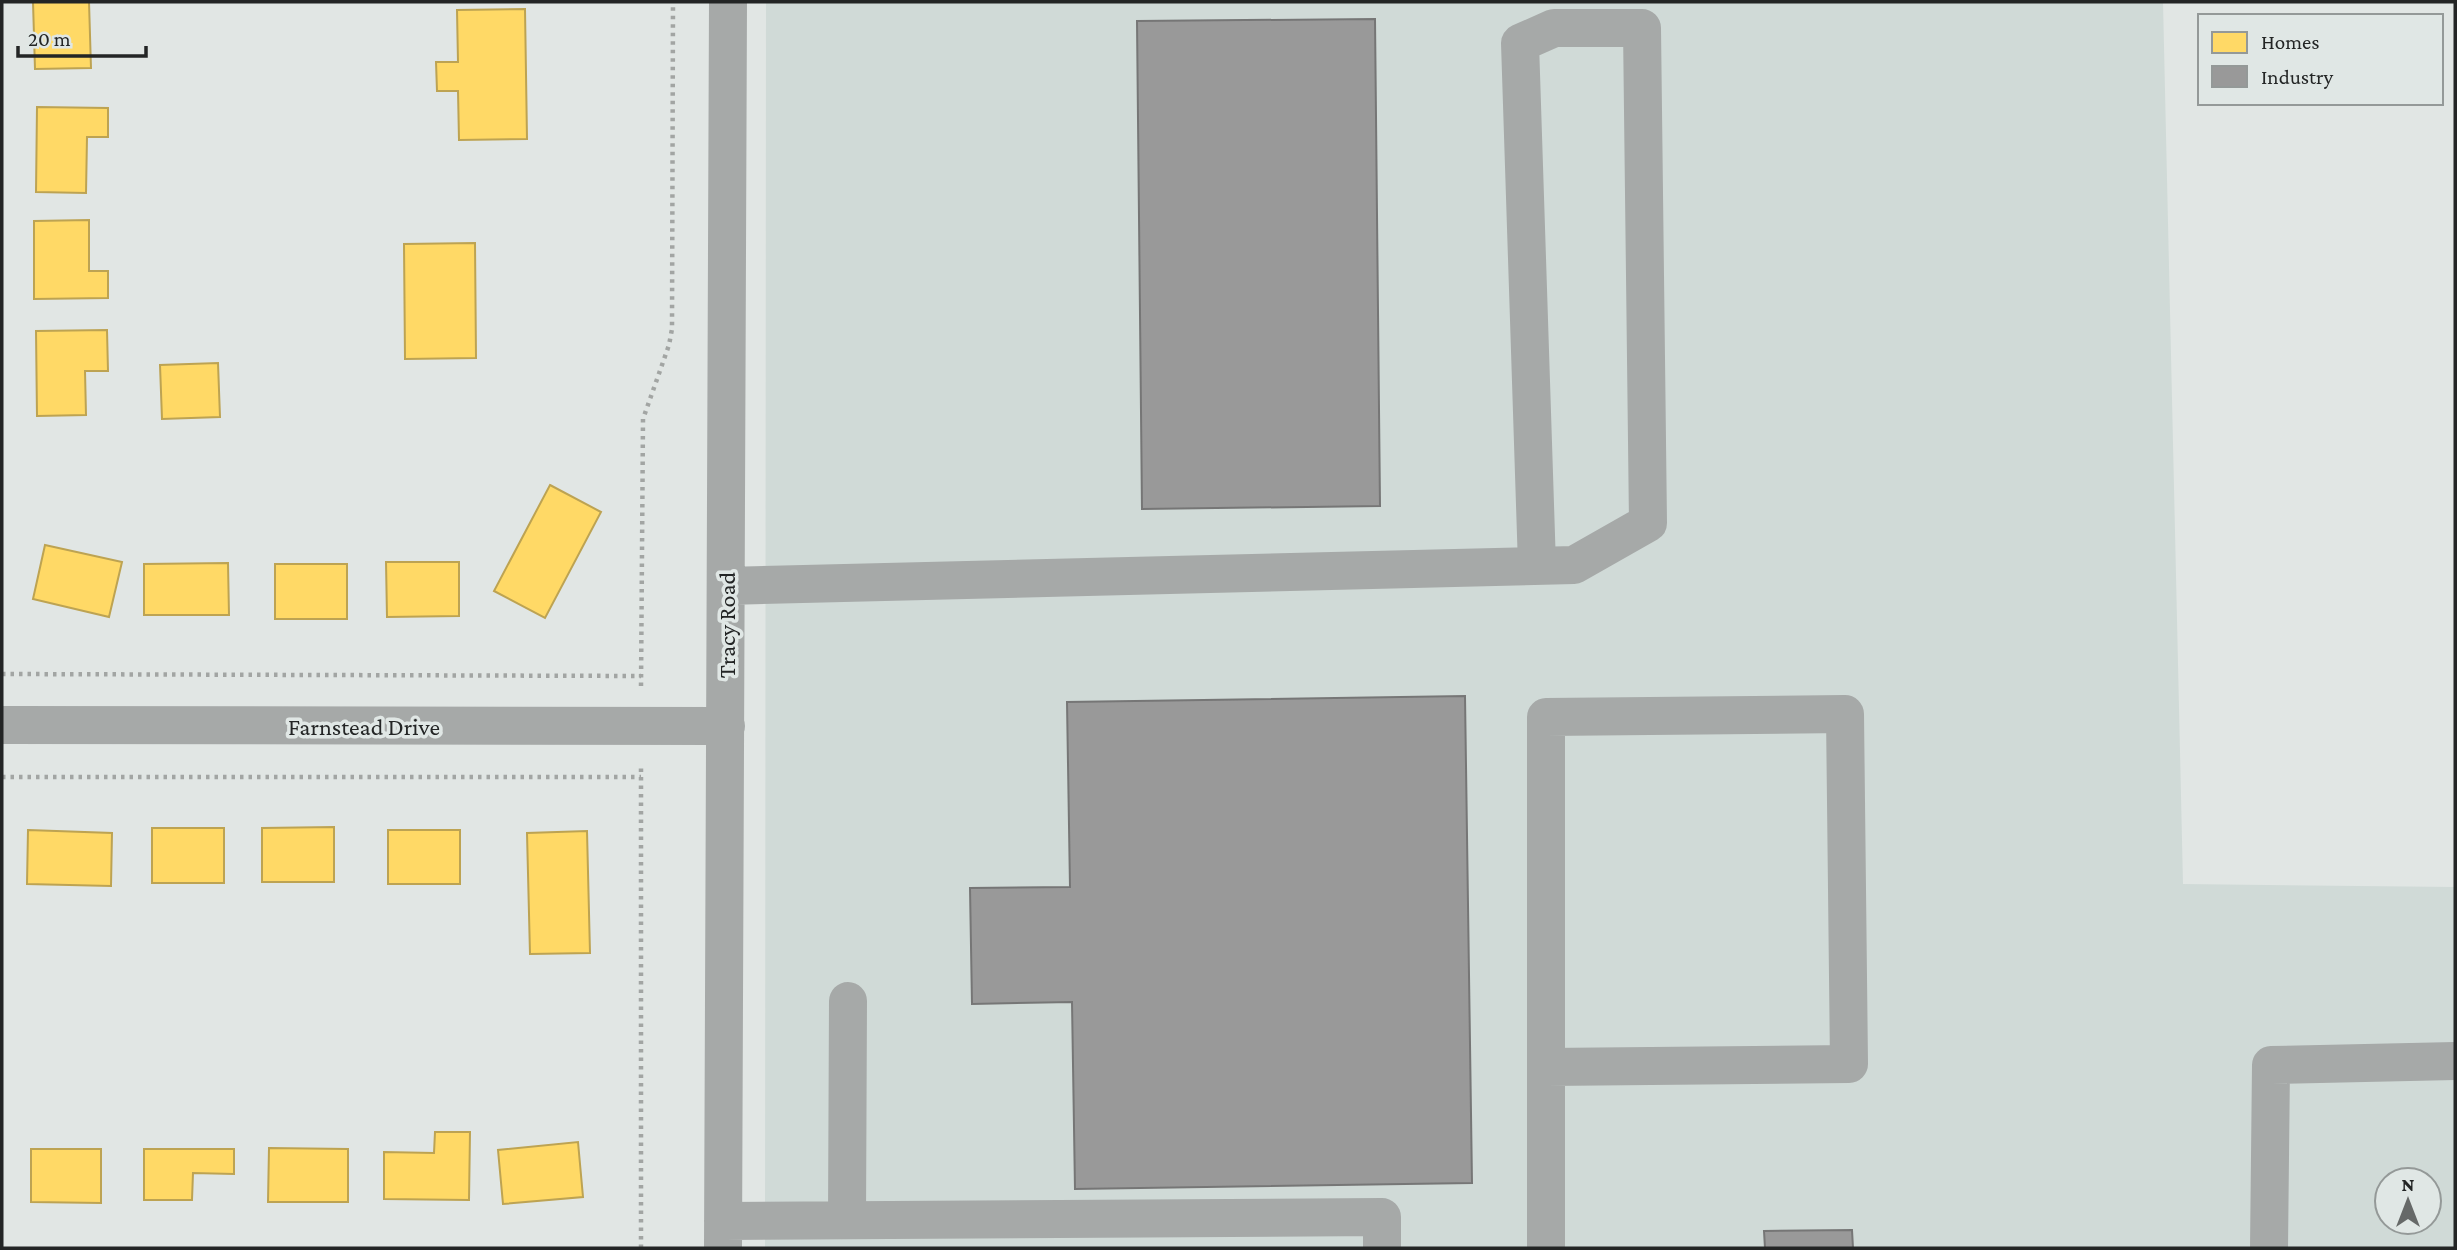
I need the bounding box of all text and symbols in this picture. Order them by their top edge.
scale bar [18,14,145,58]
legend [2198,14,2443,105]
text: 20 m [28,27,71,51]
text: Homes [2261,30,2320,54]
text: Industry [2261,65,2334,89]
street label: Tracy Road [713,571,740,678]
street label: Farnstead Drive [288,713,440,740]
north arrow [2373,1166,2443,1236]
text: N [2402,1174,2415,1195]

